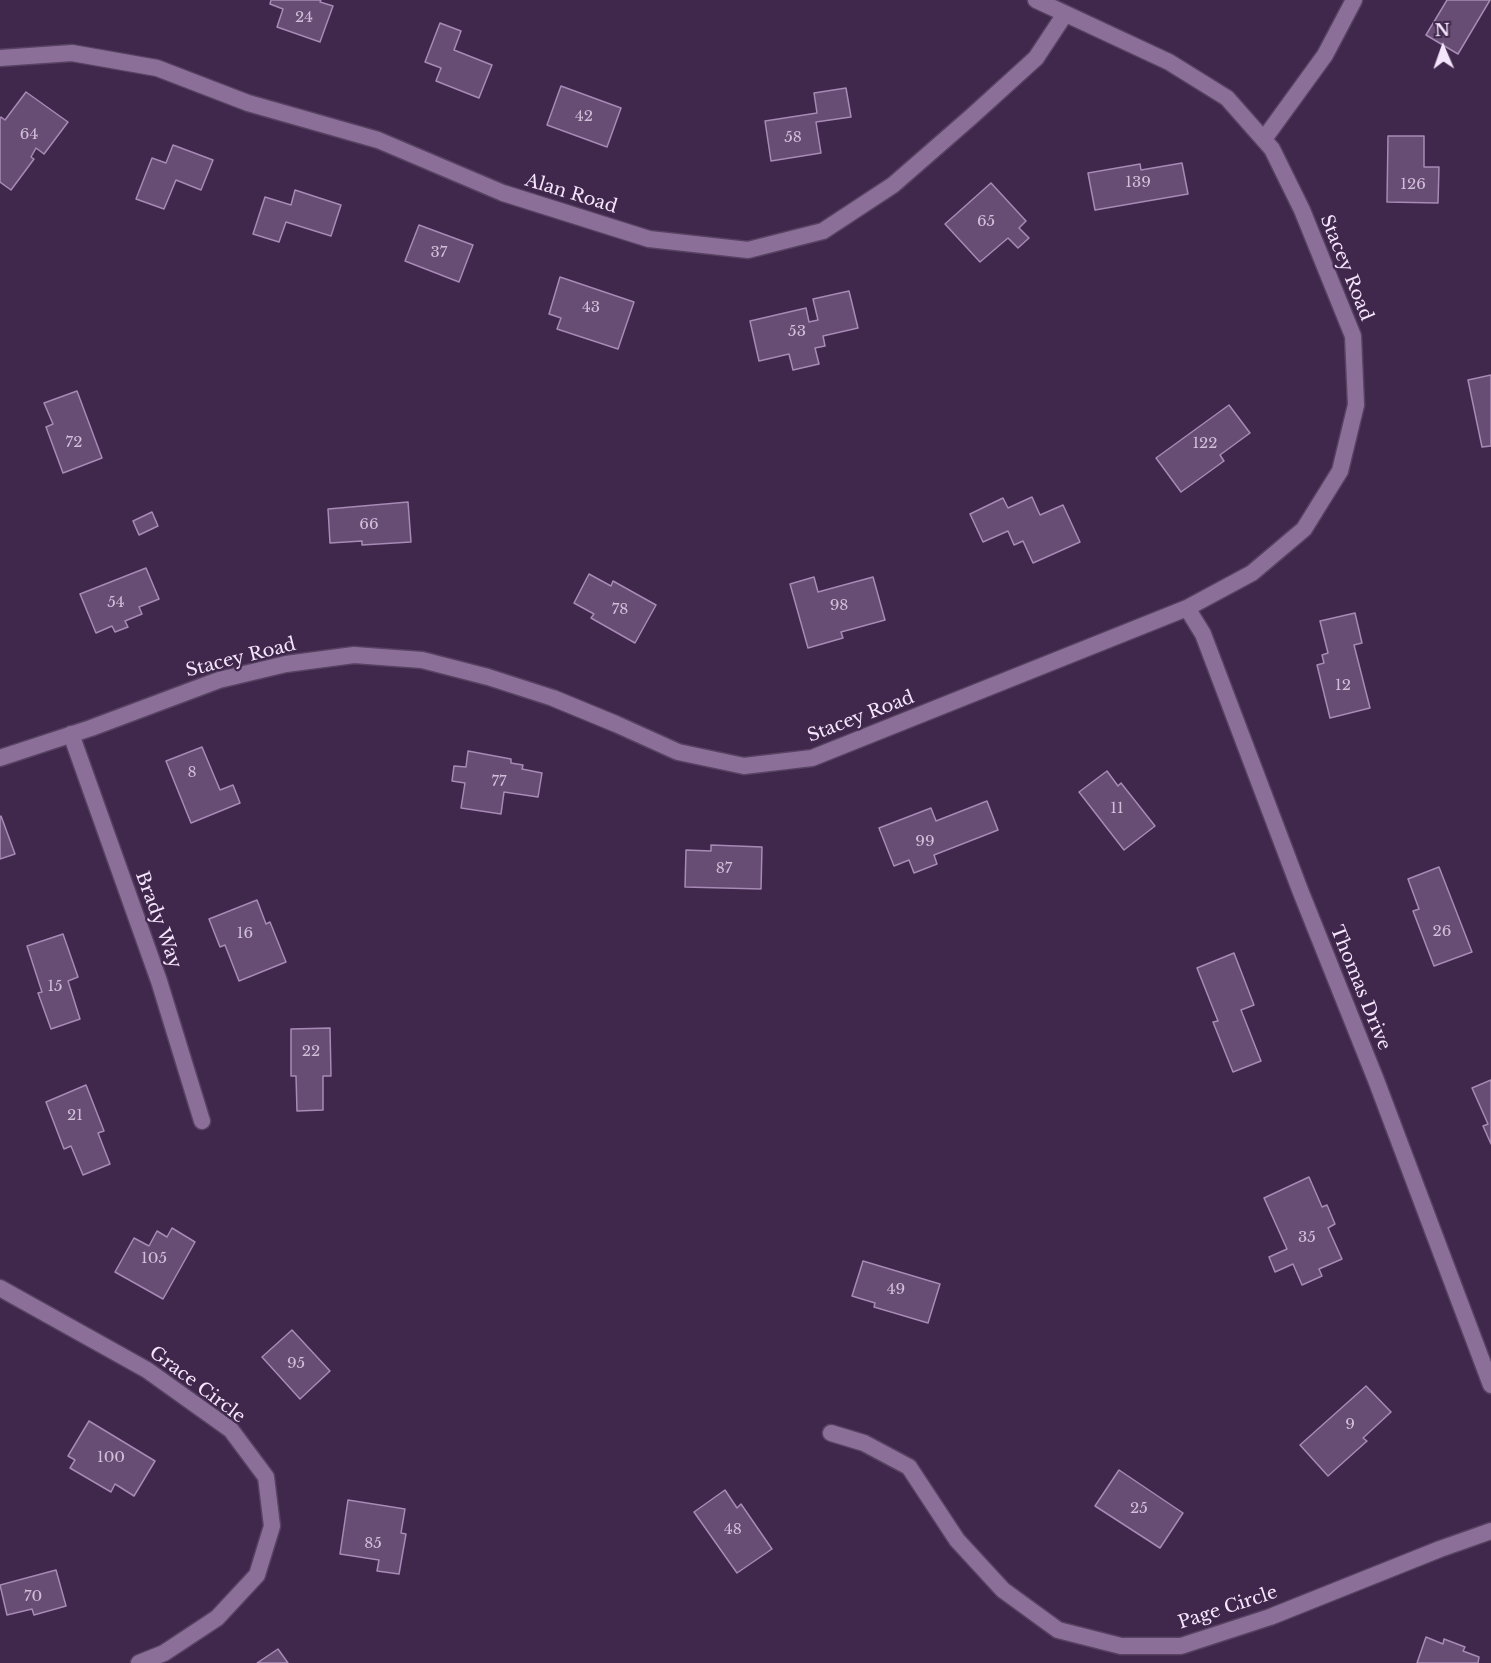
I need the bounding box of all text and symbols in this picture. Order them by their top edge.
house number: 24 [295,9,313,27]
north arrow [1413,18,1473,78]
text: N [1434,20,1450,40]
house number: 42 [575,108,593,126]
house number: 64 [20,126,38,144]
house number: 58 [784,129,802,147]
street label: Alan Road [522,170,620,218]
house number: 139 [1125,174,1151,192]
house number: 126 [1400,176,1426,194]
street label: Stacey Road [1315,212,1377,324]
house number: 65 [977,213,995,231]
house number: 37 [431,244,447,262]
house number: 43 [582,299,600,317]
house number: 53 [788,323,806,341]
house number: 72 [66,434,82,452]
house number: 122 [1192,435,1218,453]
house number: 66 [359,516,379,534]
house number: 54 [107,594,125,612]
house number: 98 [830,597,848,615]
house number: 78 [612,601,628,619]
street label: Stacey Road [184,634,298,682]
house number: 12 [1335,677,1351,695]
street label: Stacey Road [805,687,917,747]
house number: 8 [187,764,197,782]
house number: 77 [491,773,507,791]
house number: 11 [1110,800,1124,818]
house number: 99 [915,833,935,851]
house number: 87 [716,860,732,878]
street label: Brady Way [130,869,186,971]
street label: Thomas Drive [1325,922,1395,1054]
house number: 26 [1433,923,1451,941]
house number: 16 [237,925,253,943]
house number: 15 [47,978,63,996]
house number: 22 [302,1043,320,1061]
house number: 21 [67,1107,83,1125]
house number: 35 [1298,1229,1316,1247]
house number: 105 [141,1250,167,1268]
house number: 49 [887,1281,905,1299]
street label: Grace Circle [145,1342,249,1428]
house number: 95 [287,1355,305,1373]
house number: 9 [1345,1416,1355,1434]
house number: 100 [97,1449,125,1467]
house number: 25 [1130,1500,1148,1518]
house number: 48 [724,1521,742,1539]
house number: 85 [364,1535,382,1553]
street label: Page Circle [1176,1582,1280,1634]
house number: 70 [24,1588,42,1606]

